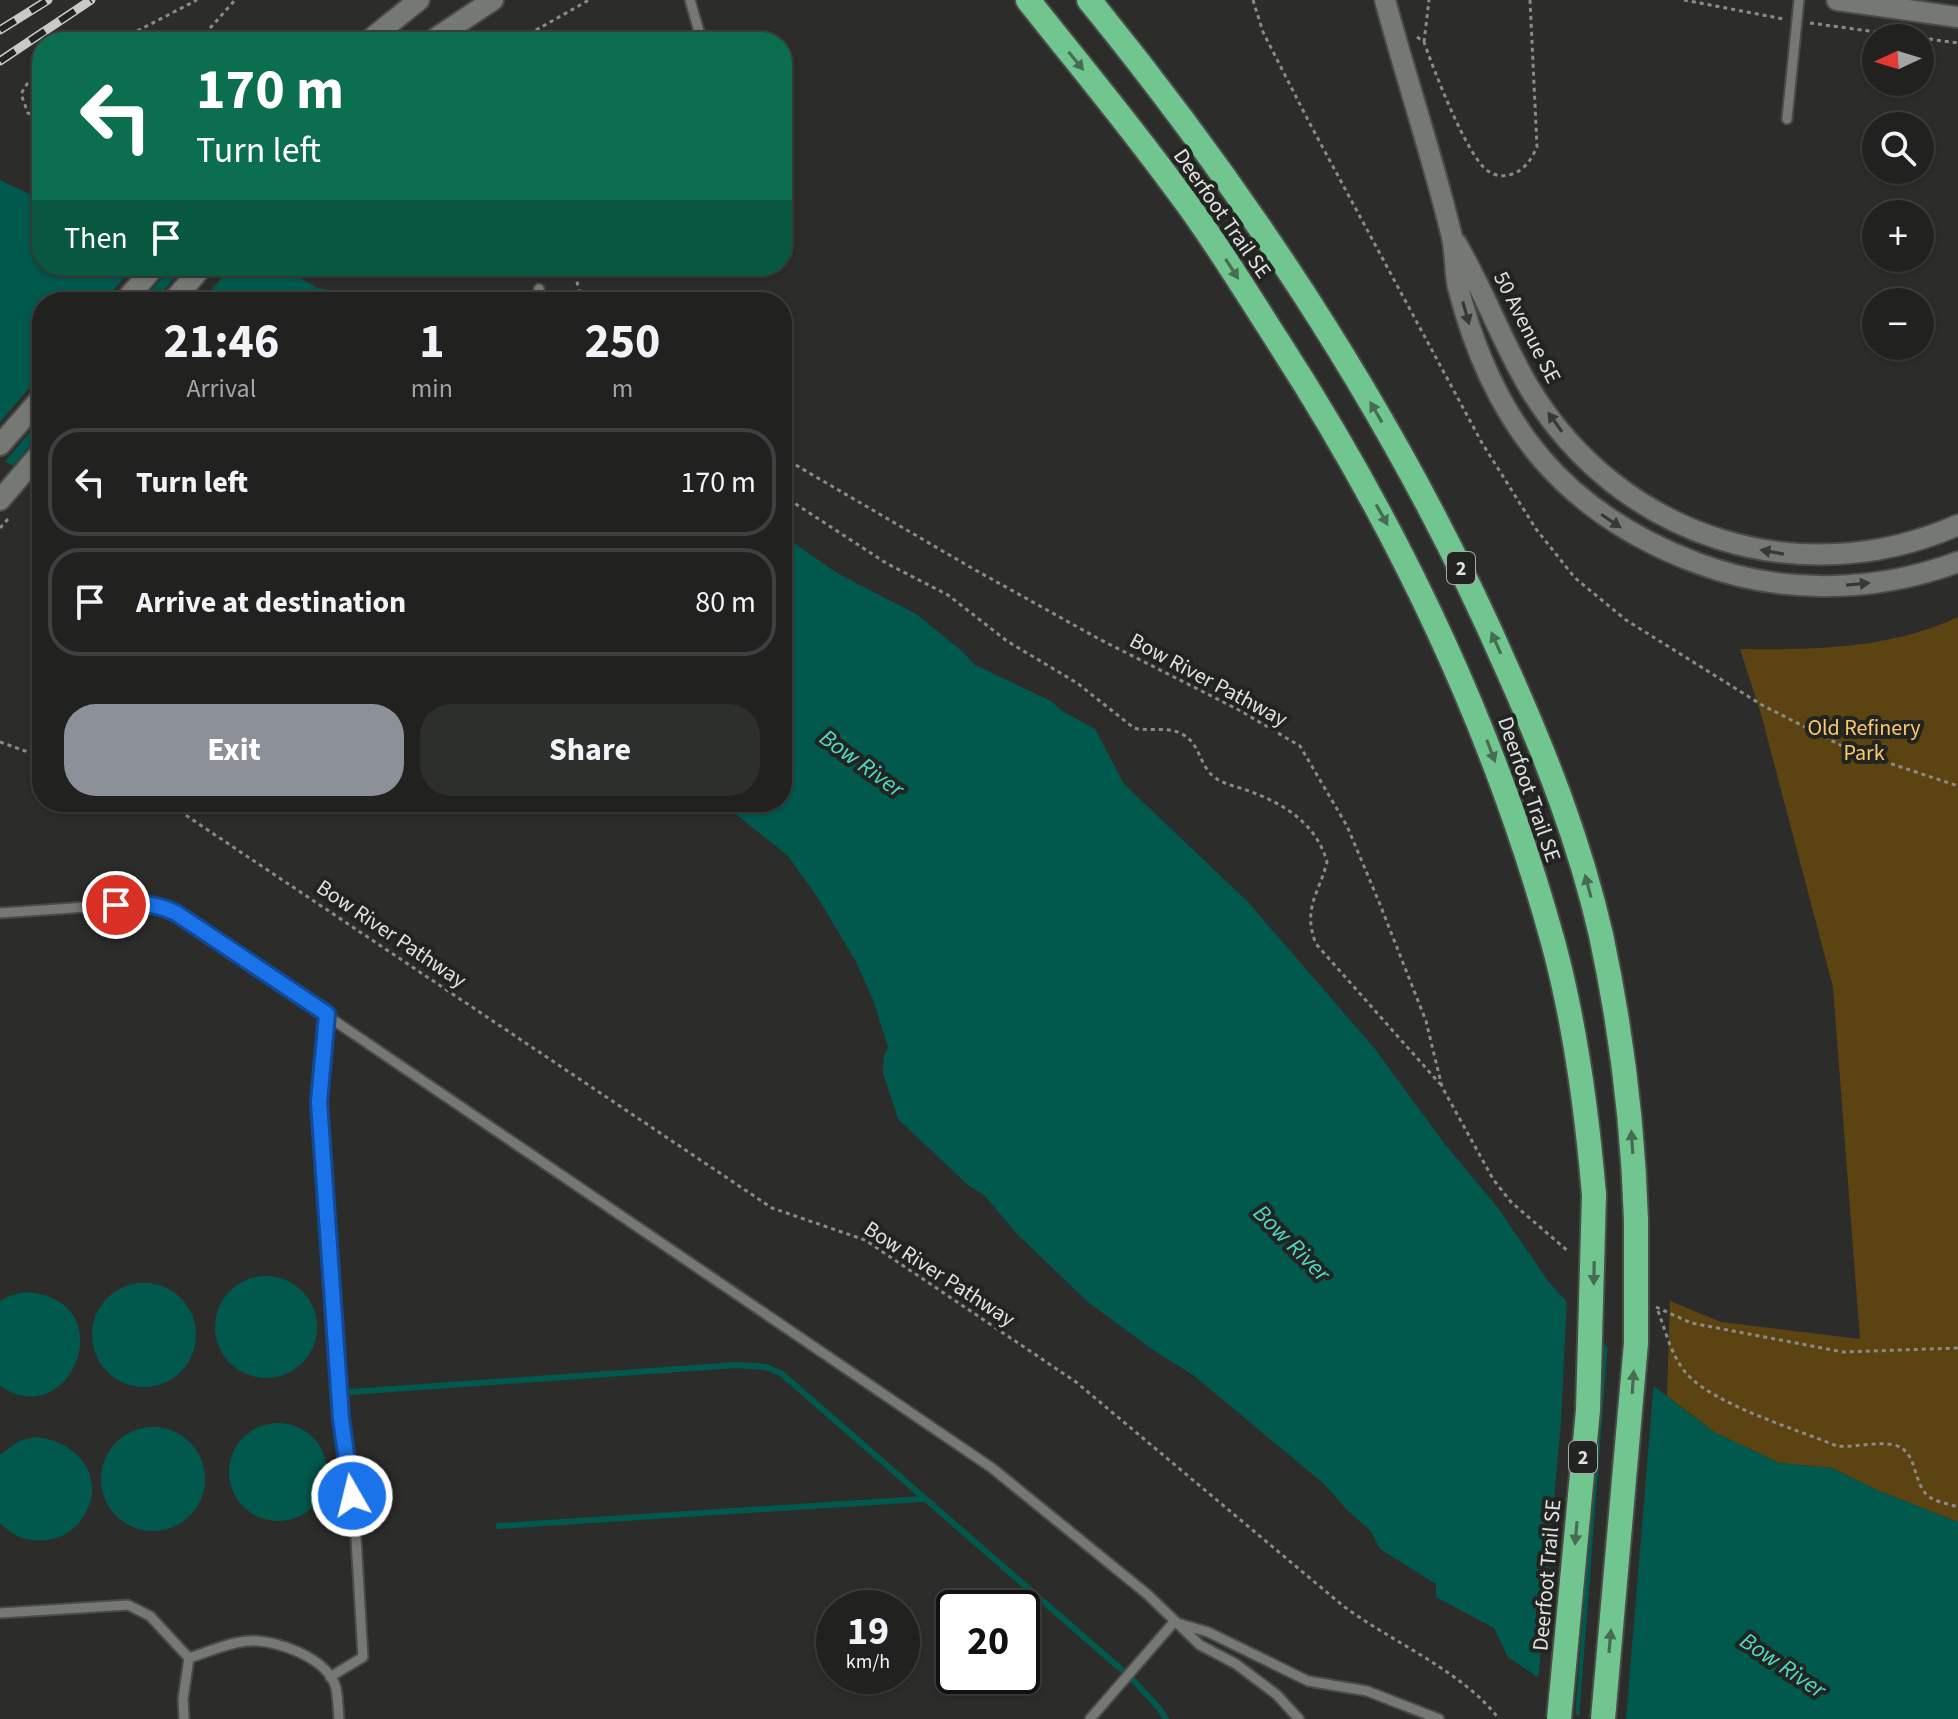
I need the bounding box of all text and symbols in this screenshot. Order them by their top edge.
north arrow [1862,24,1934,96]
map controls [1862,24,1934,360]
text: 170 m [196,51,344,130]
one-way arrow [1068,51,1084,71]
icon: left [64,64,168,168]
button: search [1862,112,1934,184]
text: Turn left [196,125,321,176]
street label: Deerfoot Trail SE [1165,142,1279,285]
button: + [1862,200,1934,272]
icon: arrive [144,216,188,260]
text: Then [64,217,128,260]
one-way arrow [1224,258,1239,280]
street label: 50 Avenue SE [1485,266,1569,389]
button: − [1862,288,1934,360]
one-way arrow [1460,301,1473,325]
text: 21:46 [163,308,279,376]
text: 1 [419,308,445,376]
text: 250 [584,308,660,376]
text: Arrival [186,370,256,407]
text: min [411,370,453,407]
text: m [612,370,633,407]
one-way arrow [1369,401,1383,423]
one-way arrow [1547,412,1563,432]
icon: left [68,460,112,504]
text: Turn left [136,461,248,504]
text: 170 m [680,461,756,504]
one-way arrow [1374,504,1388,526]
one-way arrow [1600,514,1622,528]
one-way arrow [1759,545,1784,558]
road number: 2 [1447,552,1475,584]
one-way arrow [1846,577,1871,590]
icon: arrive [68,580,112,624]
text: Arrive at destination [136,581,406,624]
text: 80 m [695,581,756,624]
street label: Bow River Pathway [1124,625,1294,735]
one-way arrow [1490,631,1503,655]
button: Exit [64,704,404,796]
button: Share [420,704,760,796]
street label: Deerfoot Trail SE [1489,712,1569,867]
park label: Old Refinery Park [1807,712,1921,769]
water label: Bow River [812,721,913,807]
one-way arrow [1485,739,1498,763]
pin [82,871,150,939]
street label: Bow River Pathway [310,872,473,996]
one-way arrow [1581,873,1593,898]
icon: arrive [94,883,138,927]
one-way arrow [1625,1129,1638,1154]
water label: Bow River [1245,1197,1340,1291]
street label: Bow River Pathway [857,1213,1022,1335]
one-way arrow [1587,1261,1600,1286]
one-way arrow [1627,1369,1640,1394]
road number: 2 [1569,1441,1597,1473]
position arrow [310,1454,394,1538]
street label: Deerfoot Trail SE [1524,1498,1570,1652]
one-way arrow [1570,1521,1583,1546]
speed limit sign: 20 [936,1590,1040,1694]
text: 19 [847,1603,889,1660]
water label: Bow River [1733,1624,1834,1708]
one-way arrow [1604,1628,1617,1653]
text: km/h [846,1648,890,1676]

